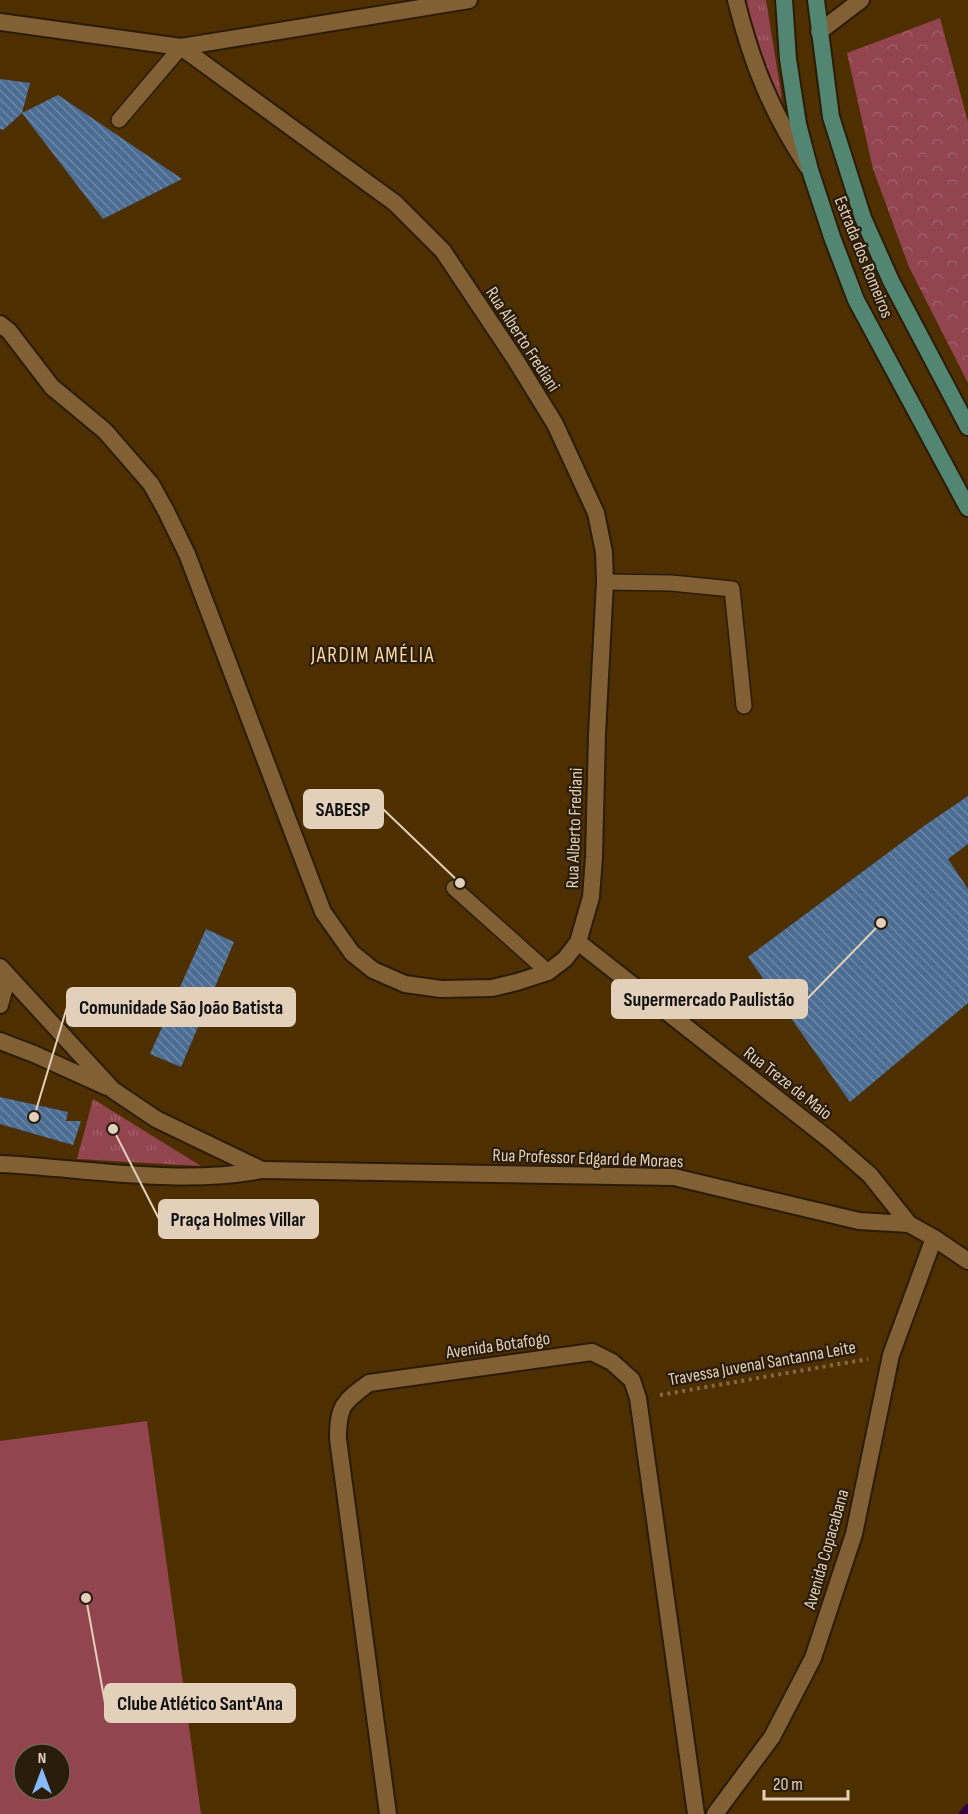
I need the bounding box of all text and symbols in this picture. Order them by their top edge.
street label: Estrada dos Romeiros [830,193,897,321]
street label: Rua Alberto Frediani [481,283,564,395]
district label: JARDIM AMÉLIA [310,643,435,668]
street label: Rua Alberto Frediani [562,767,587,889]
callout: SABESP [304,790,383,828]
text: SABESP [316,798,370,822]
callout: Supermercado Paulistão [612,980,807,1018]
callout: Comunidade São João Batista [67,988,295,1026]
text: Supermercado Paulistão [623,988,795,1012]
text: Comunidade São João Batista [79,996,283,1020]
street label: Rua Treze de Maio [739,1042,836,1124]
street label: Rua Professor Edgard de Moraes [492,1145,684,1172]
callout: Praça Holmes Villar [159,1200,318,1238]
text: Praça Holmes Villar [170,1208,306,1232]
street label: Avenida Botafogo [444,1328,551,1363]
street label: Travessa Juvenal Santanna Leite [667,1337,857,1390]
street label: Avenida Copacabana [799,1487,854,1612]
callout: Clube Atlético Sant'Ana [105,1684,295,1722]
text: Clube Atlético Sant'Ana [117,1692,283,1716]
north arrow [12,1742,72,1802]
text: N [38,1749,46,1768]
scale bar [764,1763,848,1801]
text: 20 m [773,1774,803,1795]

